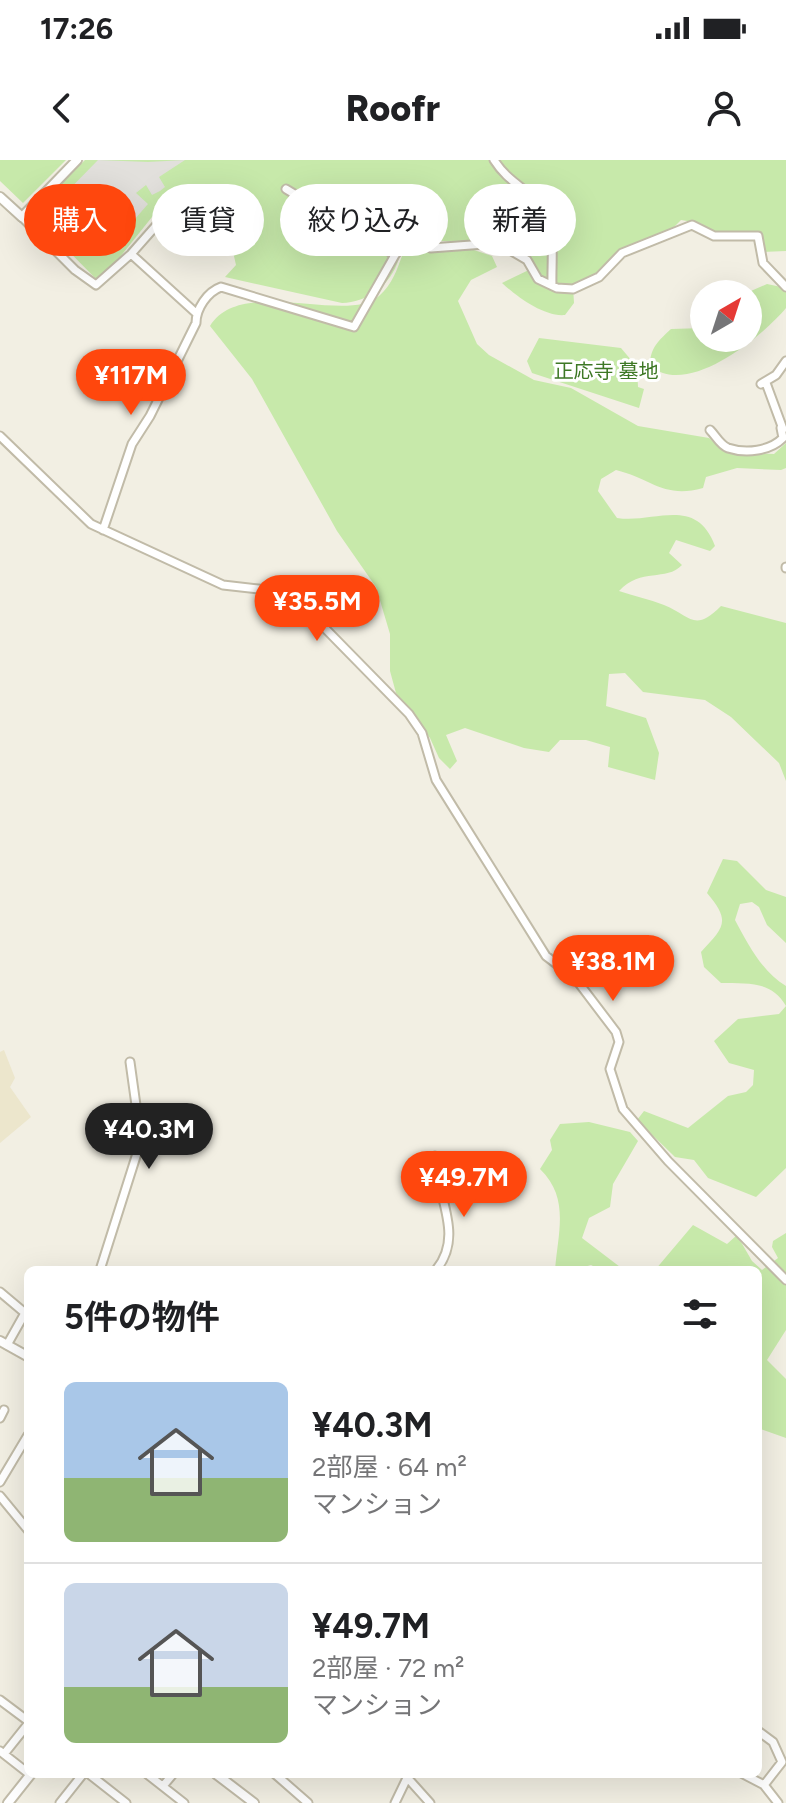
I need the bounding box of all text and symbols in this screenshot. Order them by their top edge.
text: 17:26 [40,10,113,47]
icon: back [40,86,84,130]
icon: person [702,86,746,130]
text: Roofr [346,87,440,130]
chip: 購入 [24,184,136,256]
chip: 賃貸 [152,184,264,256]
chip: 絞り込み [280,184,448,256]
chip: 新着 [464,184,576,256]
north arrow [690,280,762,352]
map controls [690,280,762,352]
pin: ¥117M [75,349,187,417]
text: ¥117M [94,359,168,391]
park label: 正応寺 墓地 [554,359,658,383]
pin: ¥35.5M [252,575,382,643]
text: ¥35.5M [273,585,361,617]
pin: ¥38.1M [548,935,678,1003]
text: ¥38.1M [570,945,656,977]
pin: ¥40.3M [84,1103,214,1171]
text: ¥40.3M [103,1113,195,1145]
pin: ¥49.7M [399,1151,529,1219]
text: ¥49.7M [419,1161,509,1193]
icon: filters [678,1292,722,1336]
text: 5件の物件 [64,1297,220,1338]
text: ¥40.3M [312,1405,432,1446]
icon: home [128,1414,224,1510]
text: 2部屋 · 64 m² [312,1451,467,1483]
text: マンション [312,1488,442,1520]
text: ¥49.7M [312,1606,430,1647]
icon: home [128,1615,224,1711]
text: 2部屋 · 72 m² [312,1652,464,1684]
text: マンション [312,1689,442,1721]

